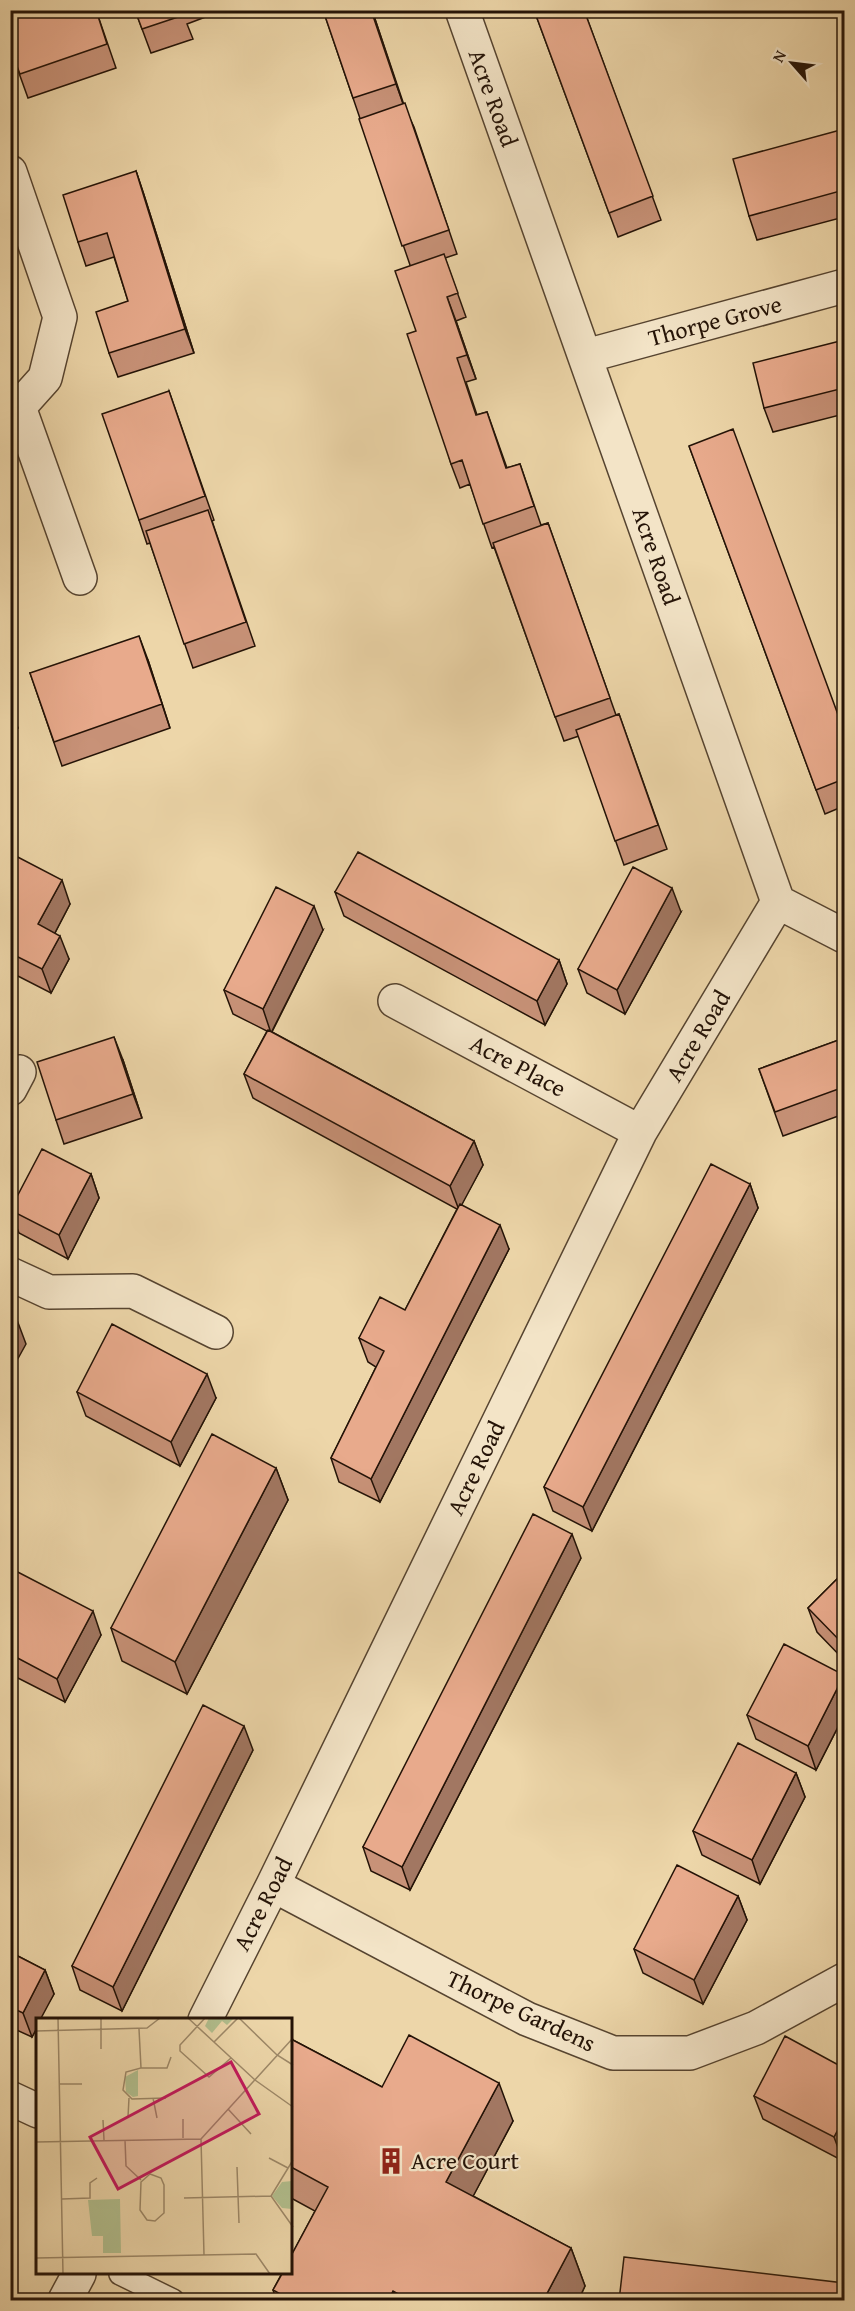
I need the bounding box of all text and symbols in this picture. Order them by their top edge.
north arrow [762,33,822,93]
street label: Acre Road [460,44,527,152]
text: N [766,45,792,66]
street label: Thorpe Grove [644,286,785,355]
street label: Acre Road [623,502,690,610]
street label: Acre Road [656,983,739,1088]
street label: Acre Place [464,1026,572,1105]
street label: Acre Road [438,1414,514,1521]
street label: Acre Road [224,1850,301,1957]
street label: Thorpe Gardens [441,1961,601,2060]
inset map [36,2018,292,2275]
place label: Acre Court [411,2143,519,2178]
building icon: Acre Court [376,2146,406,2176]

